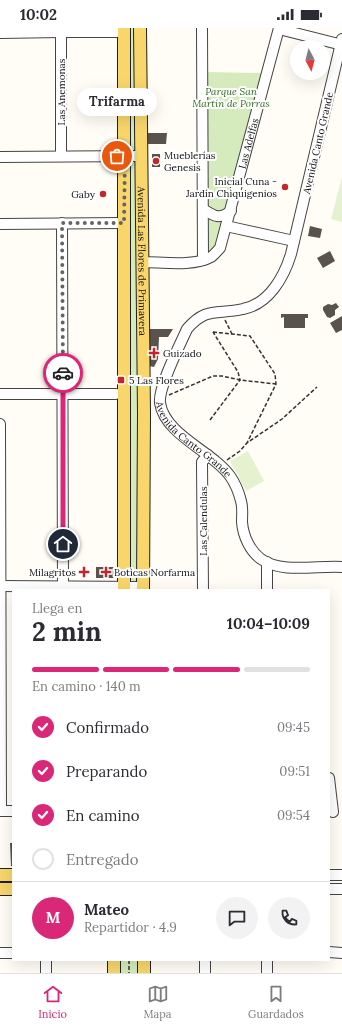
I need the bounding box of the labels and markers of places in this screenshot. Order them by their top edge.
callout: Trifarma [77,88,157,116]
pin [100,139,134,173]
place label: Mueblerías Genesis [164,149,216,174]
marker: Mueblerías Genesis [151,156,161,166]
place label: Inicial Cuna - Jardín Chiquigenios [185,175,277,200]
marker: Inicial Cuna - Jardín Chiquigenios [280,182,290,192]
place label: Gaby [71,188,96,201]
marker: Gaby [98,189,108,199]
marker: Guizado [148,347,160,359]
place label: Guizado [163,347,202,360]
place label: 5 Las Flores [129,374,184,387]
marker: 5 Las Flores [116,375,126,385]
pin [46,527,80,561]
place label: Milagritos [29,566,76,579]
place label: Boticas Norfarma [114,566,195,579]
marker: Milagritos [79,567,89,577]
marker: Boticas Norfarma [101,567,111,577]

